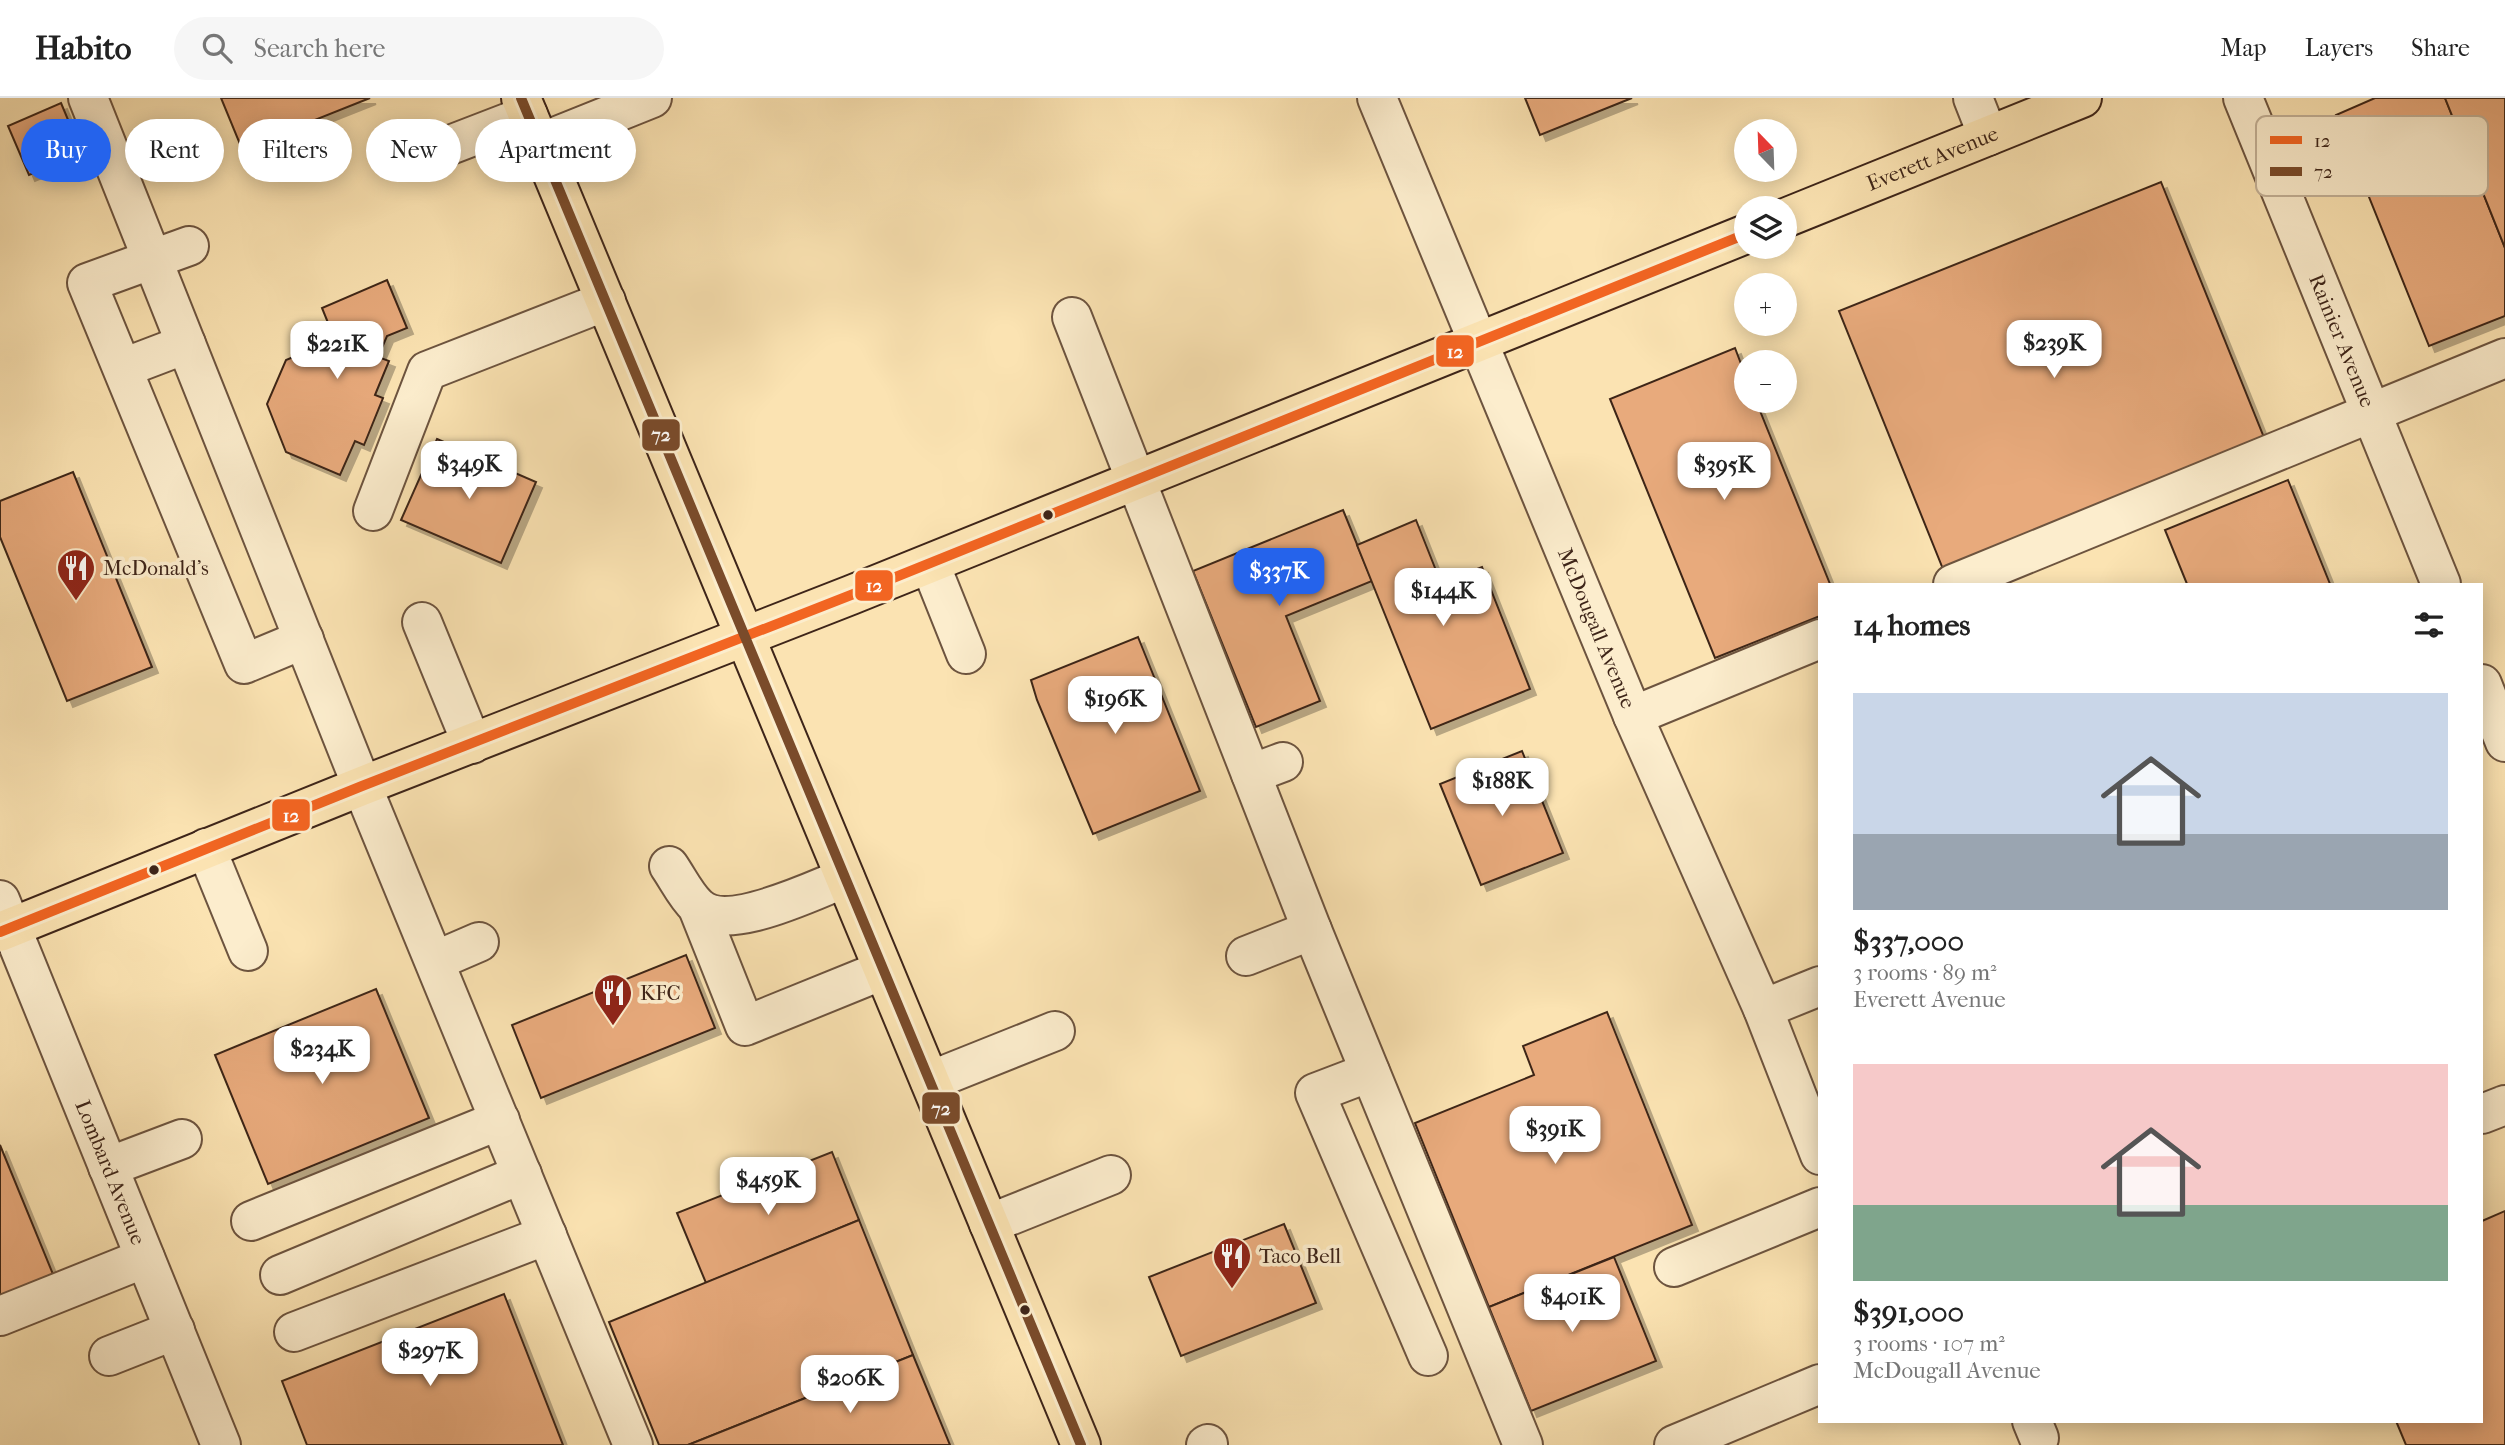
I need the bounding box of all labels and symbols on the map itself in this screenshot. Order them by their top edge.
legend [2256,116,2488,196]
north arrow [1734,119,1797,182]
street label: Everett Avenue [1863,121,2002,196]
text: 12 [2314,130,2331,152]
text: 72 [2314,161,2333,183]
street label: Rainier Avenue [2304,271,2380,411]
pin: $239K [2005,320,2103,380]
pin: $221K [288,322,386,381]
line badge: 12 [1435,334,1475,368]
text: 12 [1447,341,1464,363]
line badge: 72 [641,418,681,452]
text: 72 [651,424,671,446]
pin: $349K [420,442,518,501]
pin: $395K [1675,442,1773,502]
unlabelled marker [1041,508,1055,522]
street label: McDougall Avenue [1553,544,1641,712]
restaurant icon: McDonald's [55,547,97,602]
pin: $337K [1230,548,1328,608]
place label: McDonald's [103,556,209,580]
pin: $144K [1394,568,1492,628]
line badge: 12 [854,569,894,602]
text: 12 [866,575,883,597]
pin: $196K [1066,676,1164,736]
pin: $188K [1453,758,1551,818]
line badge: 12 [271,798,311,832]
text: 12 [283,805,300,827]
unlabelled marker [147,863,161,877]
restaurant icon: KFC [592,972,634,1027]
place label: KFC [640,981,681,1005]
pin: $234K [273,1026,371,1086]
line badge: 72 [921,1091,961,1125]
street label: Lombard Avenue [70,1097,151,1248]
text: 72 [931,1098,951,1120]
pin: $391K [1506,1107,1604,1166]
pin: $459K [719,1158,817,1217]
restaurant icon: Taco Bell [1211,1235,1253,1290]
place label: Taco Bell [1259,1244,1341,1268]
pin: $401K [1523,1274,1621,1334]
unlabelled marker [1018,1303,1032,1317]
pin: $297K [381,1328,479,1388]
pin: $206K [801,1356,899,1415]

